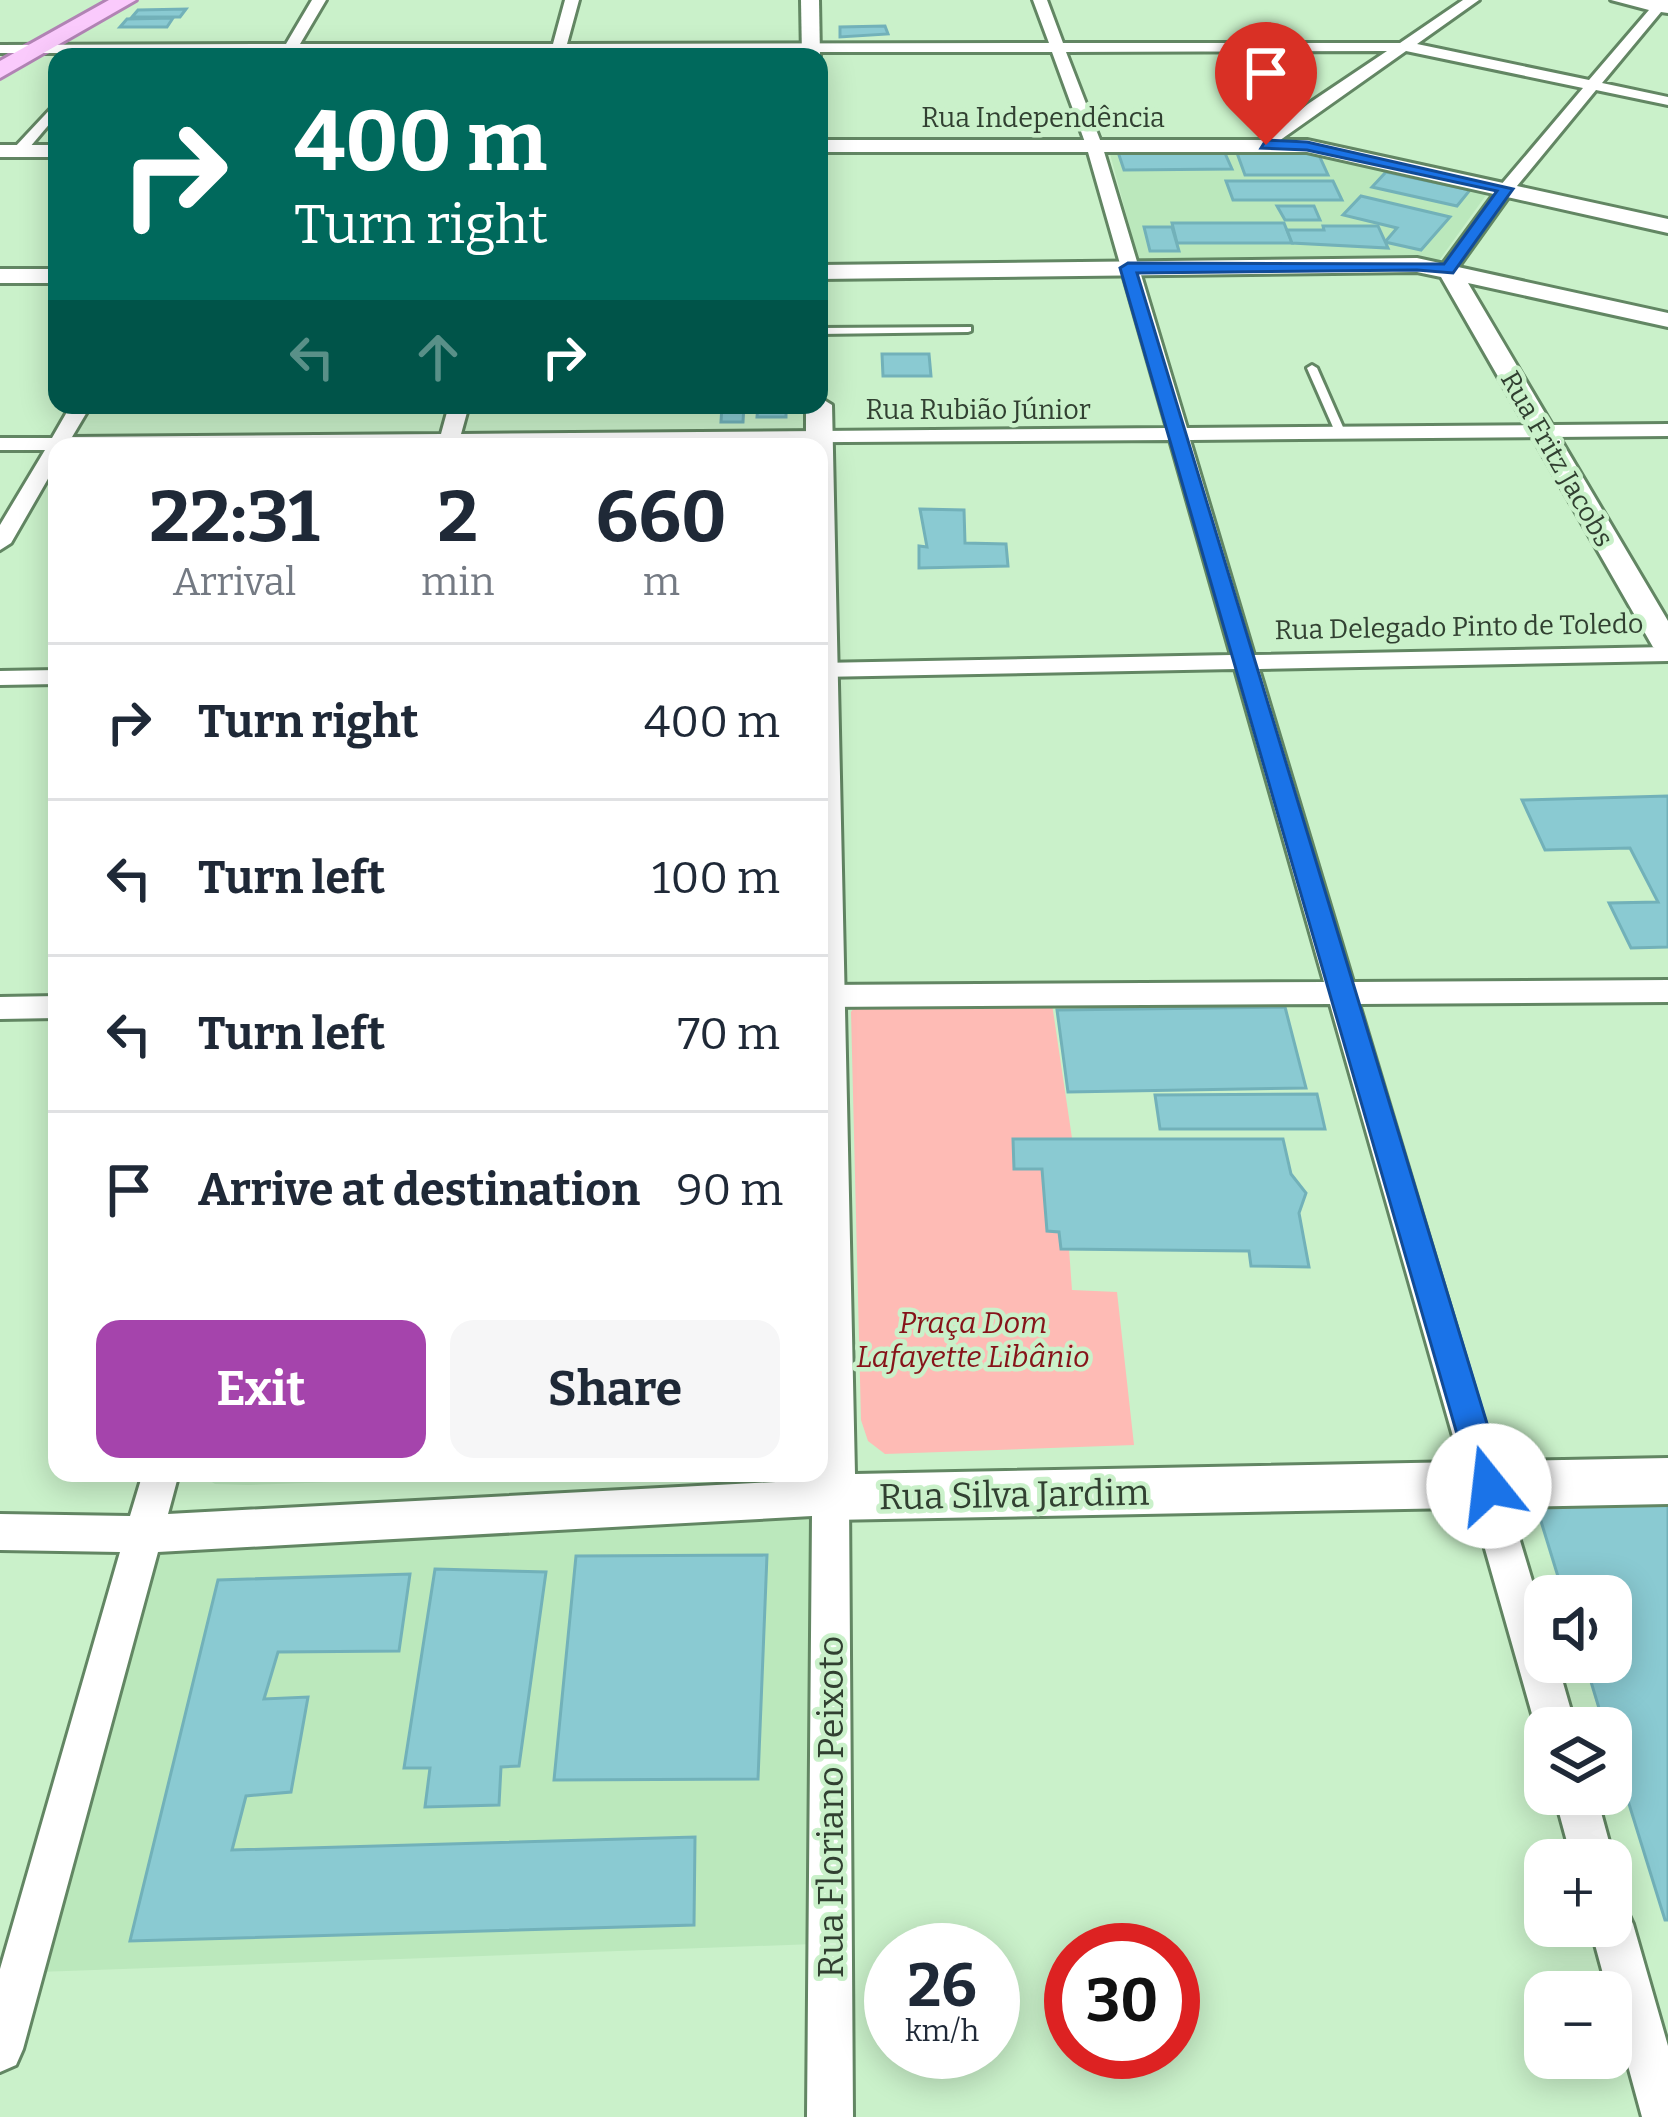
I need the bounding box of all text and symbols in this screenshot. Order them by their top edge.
pin [1215,22,1317,145]
icon: arrive [1233,40,1299,106]
text: 400 m [294,91,547,192]
icon: right [96,96,252,252]
street label: Rua Independência [921,102,1165,134]
text: Turn right [294,193,548,257]
icon: left [279,324,345,390]
icon: ahead [405,324,471,390]
icon: right [531,324,597,390]
street label: Rua Fritz Jacobs [1494,366,1620,552]
street label: Rua Rubião Júnior [865,394,1091,426]
text: 22:31 [149,474,320,560]
text: 2 [438,474,478,560]
text: 660 [596,474,727,560]
text: Arrival [173,559,296,605]
text: min [421,559,495,605]
text: m [643,559,680,605]
street label: Rua Delegado Pinto de Toledo [1274,608,1644,646]
icon: right [96,689,162,755]
text: Turn right [198,695,418,749]
text: 400 m [644,695,780,749]
icon: left [96,845,162,911]
text: Turn left [198,851,385,905]
text: 100 m [652,851,780,905]
icon: left [96,1001,162,1067]
text: Turn left [198,1007,385,1061]
text: 70 m [677,1007,780,1061]
icon: arrive [96,1157,162,1223]
text: Arrive at destination [198,1163,640,1217]
text: 90 m [676,1163,783,1217]
park label: Praça Dom Lafayette Libânio [856,1305,1090,1375]
button: Exit [96,1320,426,1458]
button: Share [450,1320,780,1458]
position arrow [1426,1423,1552,1549]
street label: Rua Silva Jardim [878,1471,1150,1519]
map controls [1524,1575,1632,2079]
button: sound [1524,1575,1632,1683]
street label: Rua Floriano Peixoto [809,1636,853,1978]
button: layers [1524,1707,1632,1815]
button: + [1524,1839,1632,1947]
speed limit sign: 30 [1044,1923,1200,2079]
text: 26 [907,1950,977,2022]
button: − [1524,1971,1632,2079]
text: km/h [905,2013,979,2049]

